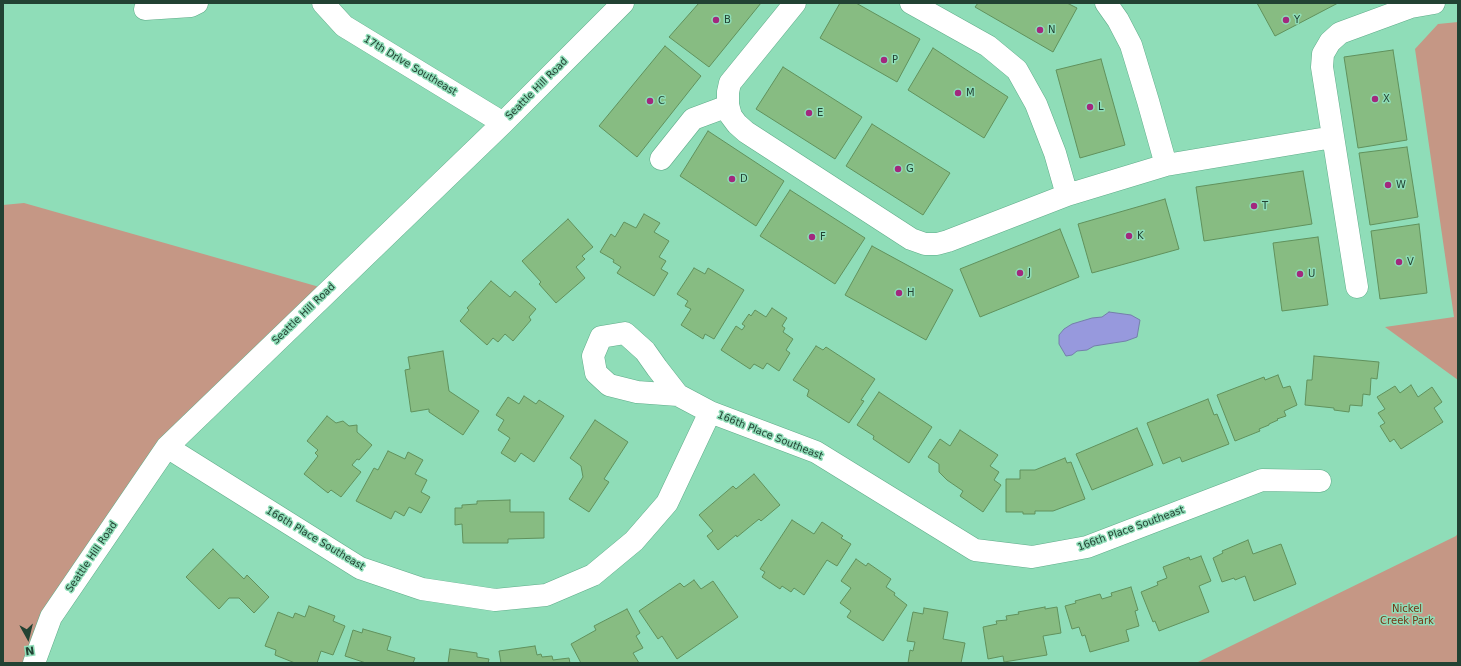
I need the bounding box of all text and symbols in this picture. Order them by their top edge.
place label: B [724,14,731,26]
place label: Y [1294,14,1300,26]
marker: B [711,15,721,25]
marker: Y [1281,15,1291,25]
place label: N [1048,24,1055,36]
marker: N [1035,25,1045,35]
street label: 17th Drive Southeast [361,33,459,99]
place label: P [892,54,898,66]
marker: P [879,55,889,65]
street label: Seattle Hill Road [504,56,570,122]
place label: M [966,87,975,99]
marker: M [953,88,963,98]
place label: X [1383,93,1390,105]
marker: X [1370,94,1380,104]
place label: C [658,95,665,107]
marker: C [645,96,655,106]
place label: L [1098,101,1104,113]
marker: L [1085,102,1095,112]
place label: E [817,107,823,119]
marker: E [804,108,814,118]
place label: G [906,163,914,175]
marker: G [893,164,903,174]
place label: D [740,173,748,185]
marker: D [727,174,737,184]
place label: W [1396,179,1406,191]
marker: W [1383,180,1393,190]
place label: T [1262,200,1268,212]
marker: T [1249,201,1259,211]
place label: K [1137,230,1144,242]
place label: F [820,231,826,243]
marker: K [1124,231,1134,241]
marker: F [807,232,817,242]
place label: V [1407,256,1414,268]
marker: V [1394,257,1404,267]
place label: J [1028,267,1031,279]
marker: J [1015,268,1025,278]
place label: U [1308,268,1315,280]
marker: U [1295,269,1305,279]
street label: Seattle Hill Road [270,281,338,347]
place label: H [907,287,915,299]
marker: H [894,288,904,298]
street label: 166th Place Southeast [715,409,825,463]
street label: 166th Place Southeast [1076,504,1186,554]
street label: 166th Place Southeast [264,505,366,573]
street label: Seattle Hill Road [64,519,120,595]
park label: Nickel Creek Park [1380,603,1434,626]
north arrow [8,618,48,658]
text: N [24,643,35,657]

